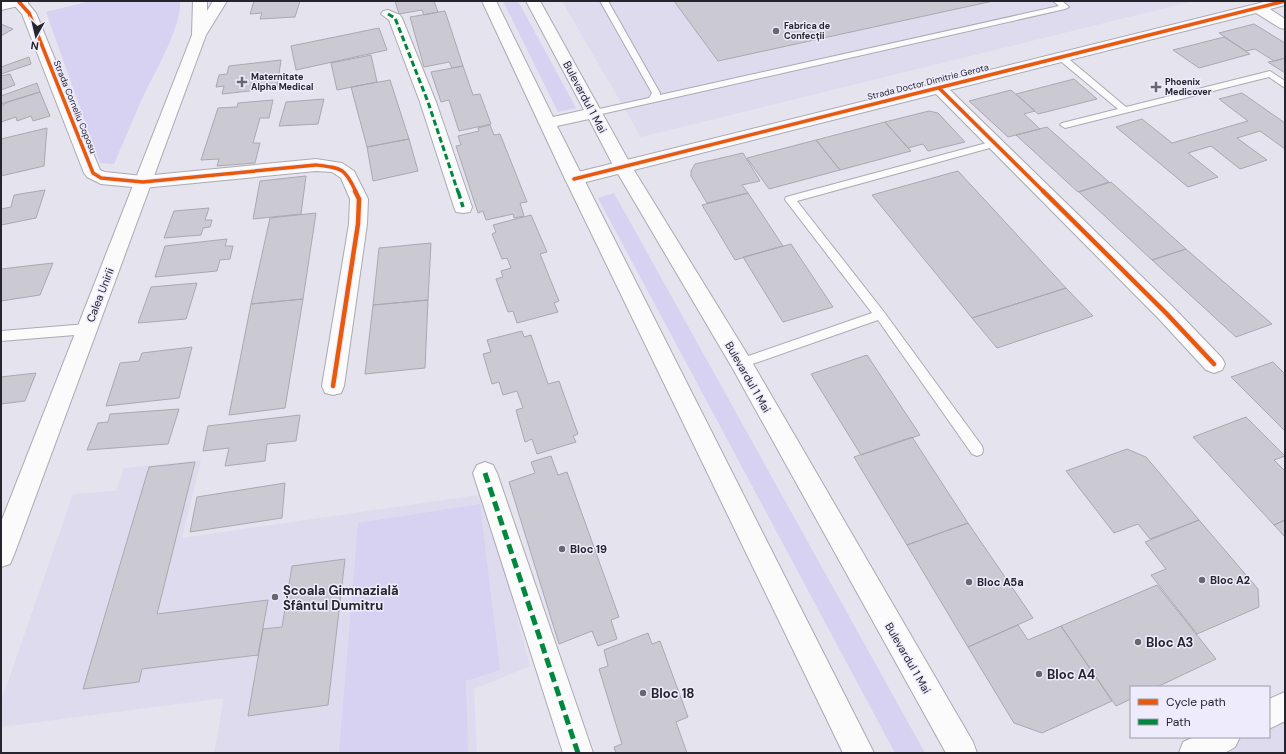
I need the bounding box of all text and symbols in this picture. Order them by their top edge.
north arrow [16,16,56,56]
place label: Fabrica de Confecții [784,20,831,42]
marker: Fabrica de Confecții [771,26,781,36]
text: N [30,38,40,53]
street label: Strada Corneliu Coposu [51,59,99,155]
street label: Bulevardul 1 Mai [560,59,610,135]
street label: Strada Doctor Dimitrie Gerota [866,61,990,103]
place label: Maternitate Alpha Medical [251,71,314,93]
marker: Maternitate Alpha Medical [236,76,248,88]
place label: Phoenix Medicover [1165,76,1212,98]
marker: Phoenix Medicover [1150,81,1162,93]
street label: Calea Unirii [83,266,117,324]
street label: Bulevardul 1 Mai [722,339,774,415]
place label: Bloc 19 [570,542,607,556]
marker: Bloc 19 [557,544,567,554]
place label: Bloc A2 [1210,573,1250,587]
place label: Bloc A5a [977,575,1024,589]
marker: Bloc A2 [1197,575,1207,585]
marker: Bloc A5a [964,577,974,587]
place label: Școala Gimnazială Sfântul Dumitru [283,582,399,614]
marker: Școala Gimnazială Sfântul Dumitru [270,592,280,602]
street label: Bulevardul 1 Mai [882,620,934,696]
place label: Bloc A3 [1146,634,1194,651]
marker: Bloc A3 [1133,637,1143,647]
place label: Bloc A4 [1047,666,1095,683]
marker: Bloc A4 [1034,669,1044,679]
place label: Bloc 18 [651,685,695,702]
legend [1130,686,1270,738]
marker: Bloc 18 [638,688,648,698]
text: Cycle path [1166,694,1226,710]
text: Path [1166,714,1191,730]

